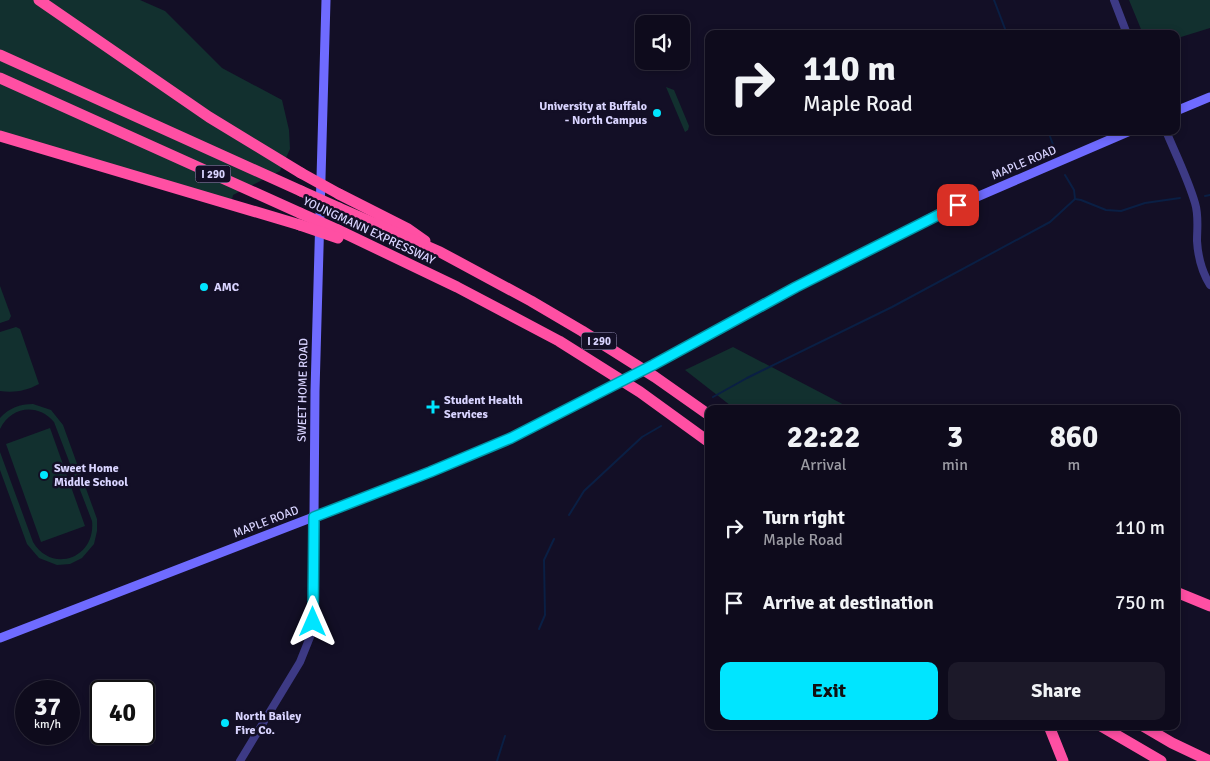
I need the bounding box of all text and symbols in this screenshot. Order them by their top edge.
map controls [635,15,690,70]
button: sound [635,15,690,70]
text: 110 m [803,47,896,90]
icon: right [720,50,785,115]
text: Maple Road [803,90,913,117]
place label: University at Buffalo - North Campus [539,99,648,128]
marker: University at Buffalo - North Campus [651,107,663,119]
street label: MAPLE ROAD [989,142,1059,183]
road number: I 290 [196,165,230,182]
pin [937,184,979,226]
icon: arrive [944,191,972,219]
street label: YOUNGMANN EXPRESSWAY [301,194,437,268]
place label: AMC [214,280,240,295]
marker: AMC [198,281,210,293]
road number: I 290 [582,332,616,350]
street label: SWEET HOME ROAD [295,338,311,442]
place label: Student Health Services [444,393,523,422]
marker: Student Health Services [426,400,440,414]
text: 22:22 [787,419,860,456]
text: 3 [947,419,963,456]
text: 860 [1050,419,1098,456]
text: Arrival [800,455,847,475]
text: min [942,455,968,475]
text: m [1068,455,1080,475]
place label: Sweet Home Middle School [54,461,128,490]
marker: Sweet Home Middle School [38,469,50,481]
street label: MAPLE ROAD [231,503,301,541]
text: Turn right [763,506,845,530]
icon: right [720,514,748,542]
text: 110 m [1115,516,1165,540]
text: Maple Road [763,530,843,550]
icon: arrive [720,589,748,617]
text: Arrive at destination [763,591,934,615]
text: 750 m [1115,591,1165,615]
position arrow [286,595,338,647]
button: Exit [720,662,938,720]
button: Share [948,662,1165,720]
speed limit sign: 40 [90,680,155,745]
text: 37 [34,691,61,722]
place label: North Bailey Fire Co. [235,709,301,738]
text: km/h [34,717,61,732]
marker: North Bailey Fire Co. [219,717,231,729]

